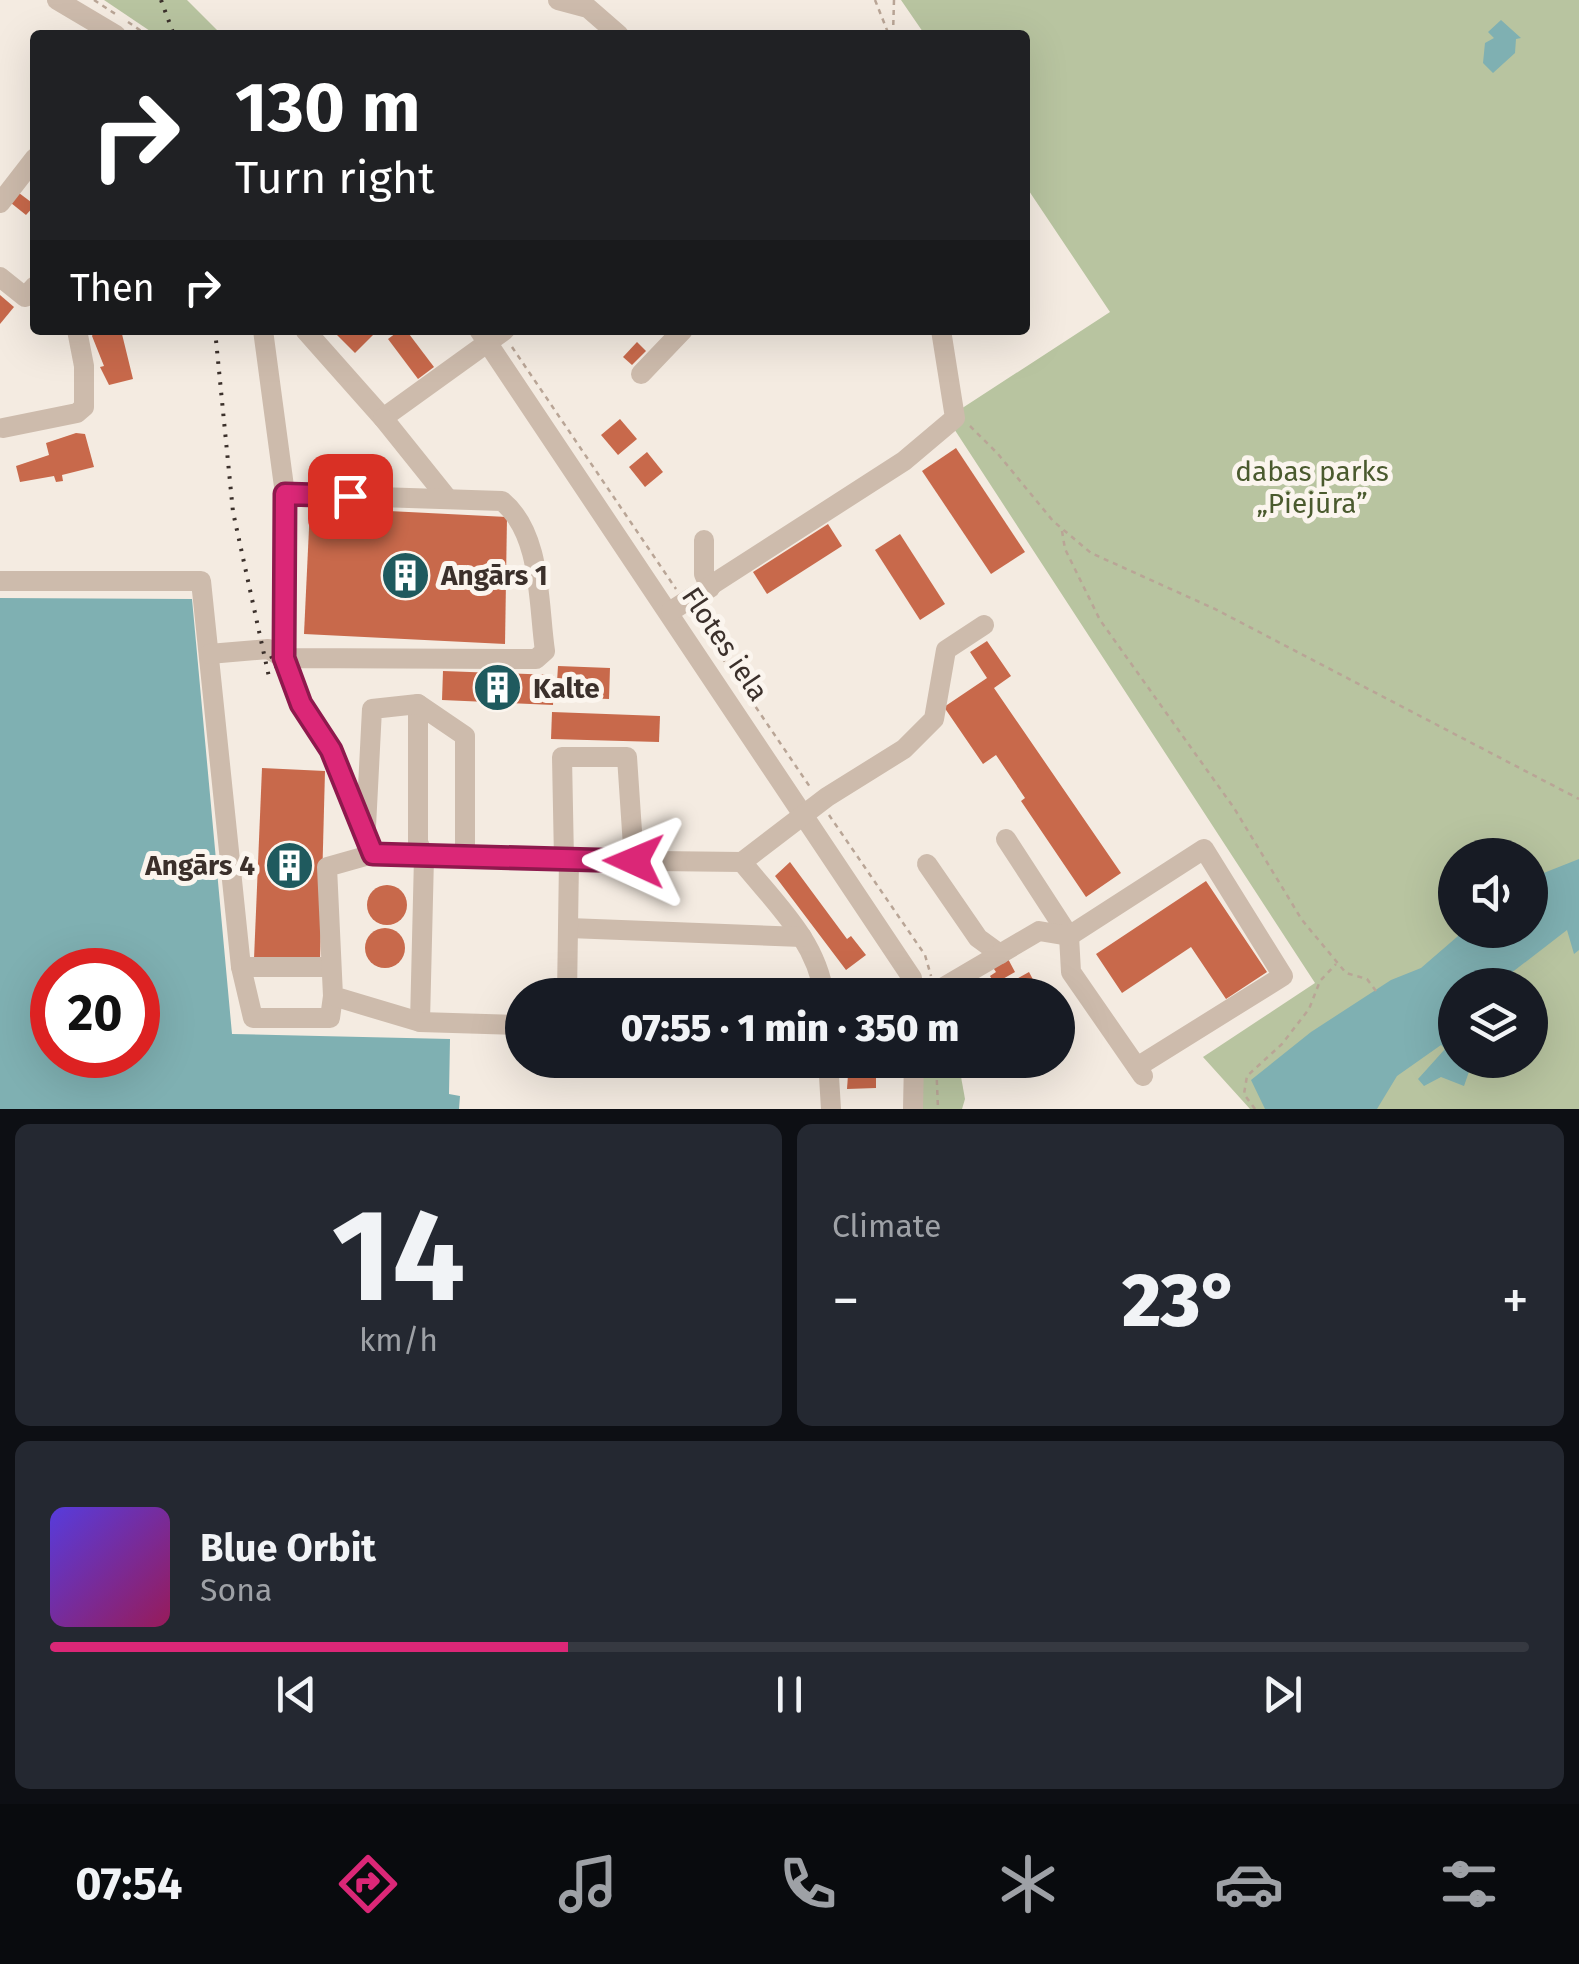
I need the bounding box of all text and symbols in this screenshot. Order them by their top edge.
text: 130 m [235,66,421,150]
icon: right [70,70,200,200]
text: Turn right [235,151,434,205]
icon: right [175,260,230,315]
text: Then [70,265,155,311]
pin [308,454,393,539]
park label: dabas parks „Piejūra” [1235,455,1389,520]
icon: arrive [323,469,378,524]
building icon: Angārs 1 [380,549,432,601]
place label: Angārs 1 [440,559,548,592]
street label: Flotes iela [675,581,775,707]
building icon: Kalte [472,662,524,714]
place label: Kalte [533,672,600,705]
position arrow [582,809,686,913]
map controls [1438,838,1548,1078]
button: sound [1438,838,1548,948]
building icon: Angārs 4 [264,839,316,891]
place label: Angārs 4 [144,849,255,882]
speed limit sign: 20 [30,948,160,1078]
button: layers [1438,968,1548,1078]
text: 07:55 · 1 min · 350 m [621,1005,959,1051]
text: 14 [332,1178,465,1334]
text: Climate [832,1207,941,1245]
text: 23° [1122,1256,1239,1346]
text: − [832,1268,860,1334]
text: + [1502,1268,1529,1334]
text: km/h [359,1321,438,1359]
text: Blue Orbit [200,1525,376,1571]
text: Sona [200,1571,272,1609]
icon: previous [269,1667,324,1722]
icon: pause [762,1667,817,1722]
icon: next [1255,1667,1310,1722]
icon: directions [333,1849,403,1919]
icon: music [553,1849,623,1919]
icon: phone [773,1849,843,1919]
icon: climate [993,1849,1063,1919]
icon: car [1214,1849,1284,1919]
icon: filters [1434,1849,1504,1919]
text: 07:54 [75,1857,182,1911]

